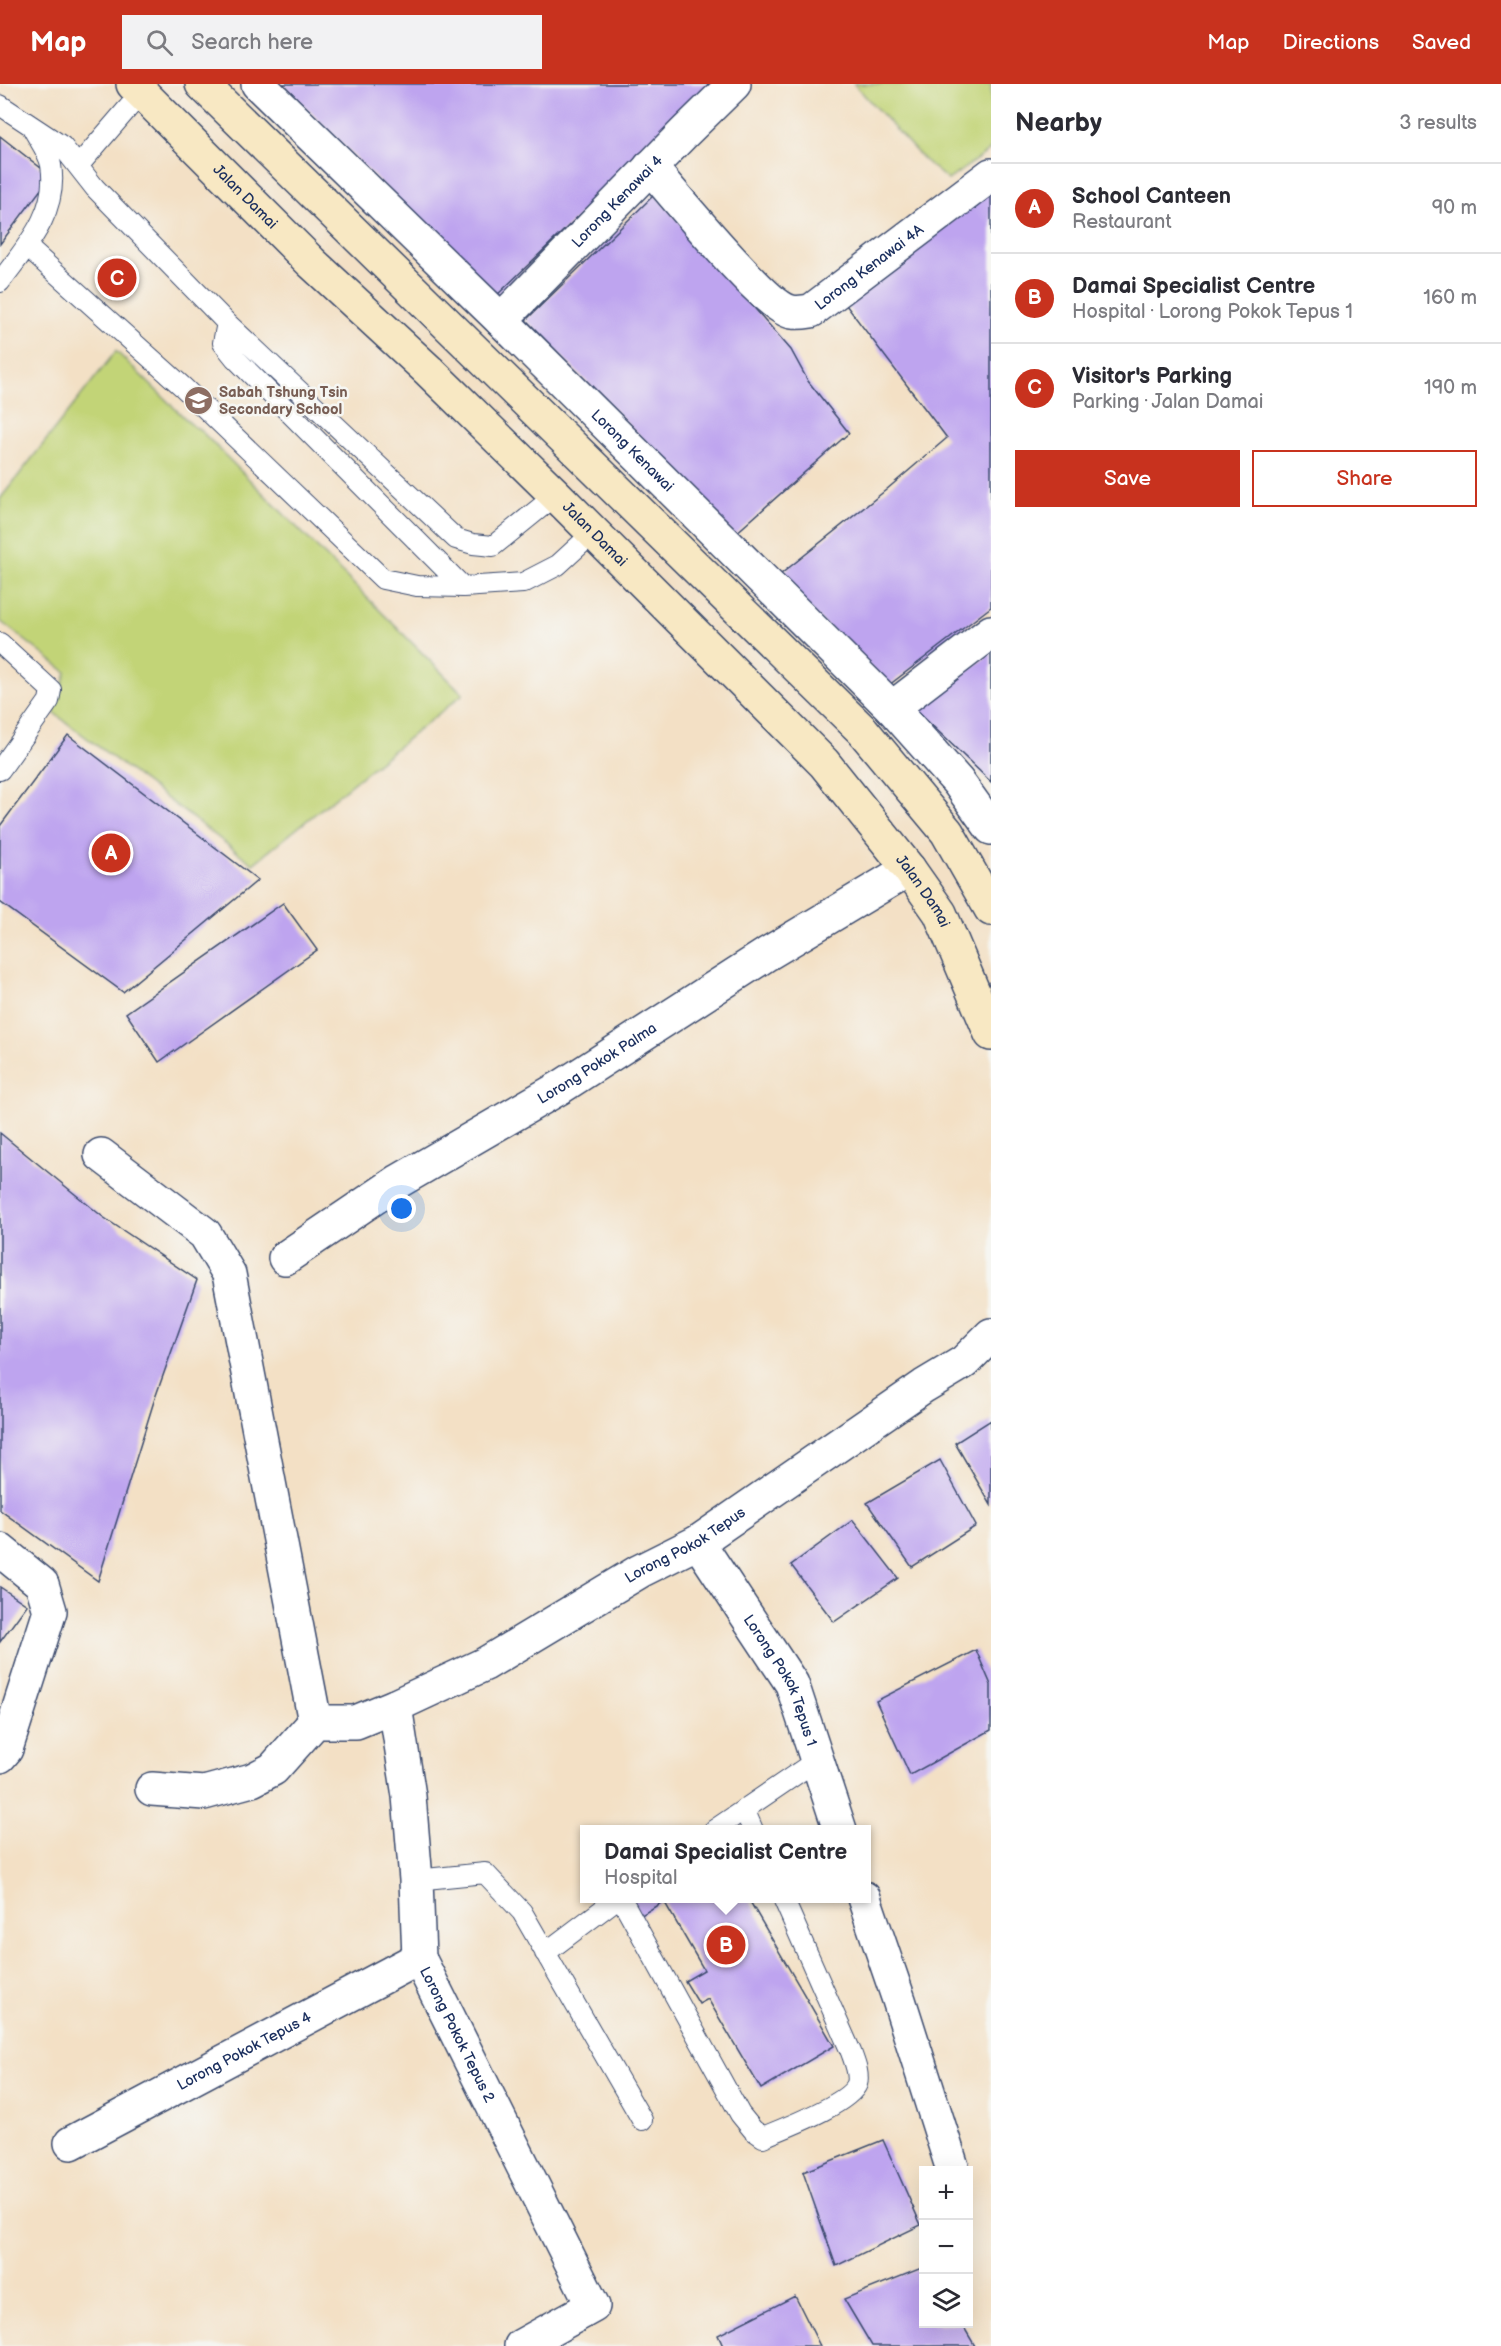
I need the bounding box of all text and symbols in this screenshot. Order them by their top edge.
search box [122,15,542,69]
text: Map [30,26,86,59]
icon: search [143,26,176,59]
text: Search here [191,29,313,56]
text: Map [1207,30,1250,55]
text: Directions [1283,30,1379,55]
text: Saved [1412,30,1471,55]
text: Nearby [1015,108,1102,139]
text: 3 results [1399,111,1477,135]
street label: Lorong Kenawai 4 [568,151,667,252]
street label: Jalan Damai [209,160,281,233]
text: School Canteen [1072,183,1231,210]
text: A [1028,196,1041,220]
text: 90 m [1432,196,1477,220]
text: Restaurant [1072,210,1172,234]
street label: Lorong Kenawai 4A [811,220,928,315]
pin: C [98,256,136,300]
text: Damai Specialist Centre [1072,273,1315,300]
text: B [1027,286,1042,310]
text: 160 m [1423,286,1477,310]
text: Hospital · Lorong Pokok Tepus 1 [1072,300,1353,324]
text: Visitor's Parking [1072,363,1232,390]
text: C [1027,376,1042,400]
text: 190 m [1424,376,1477,400]
place label: Sabah Tshung Tsin Secondary School [219,383,348,419]
school or university icon: Sabah Tshung Tsin Secondary School [182,385,214,417]
text: Parking · Jalan Damai [1072,390,1263,414]
street label: Lorong Kenawai [587,406,678,496]
button: Save [1015,450,1240,507]
button: Share [1252,450,1477,507]
street label: Jalan Damai [558,498,631,571]
pin: A [92,830,130,876]
street label: Jalan Damai [891,851,954,930]
street label: Lorong Pokok Palma [534,1019,660,1109]
your location [387,1194,416,1223]
street label: Lorong Pokok Tepus [622,1503,750,1588]
street label: Lorong Pokok Tepus 1 [739,1611,821,1749]
popup [580,1825,871,1903]
text: Damai Specialist Centre [604,1839,847,1866]
text: Hospital [604,1866,677,1890]
pin: B [706,1922,746,1968]
street label: Lorong Pokok Tepus 2 [415,1964,499,2106]
street label: Lorong Pokok Tepus 4 [174,2008,315,2095]
map controls [919,2166,973,2328]
button: + [919,2166,973,2220]
button: − [919,2220,973,2274]
button: layers [919,2274,973,2328]

